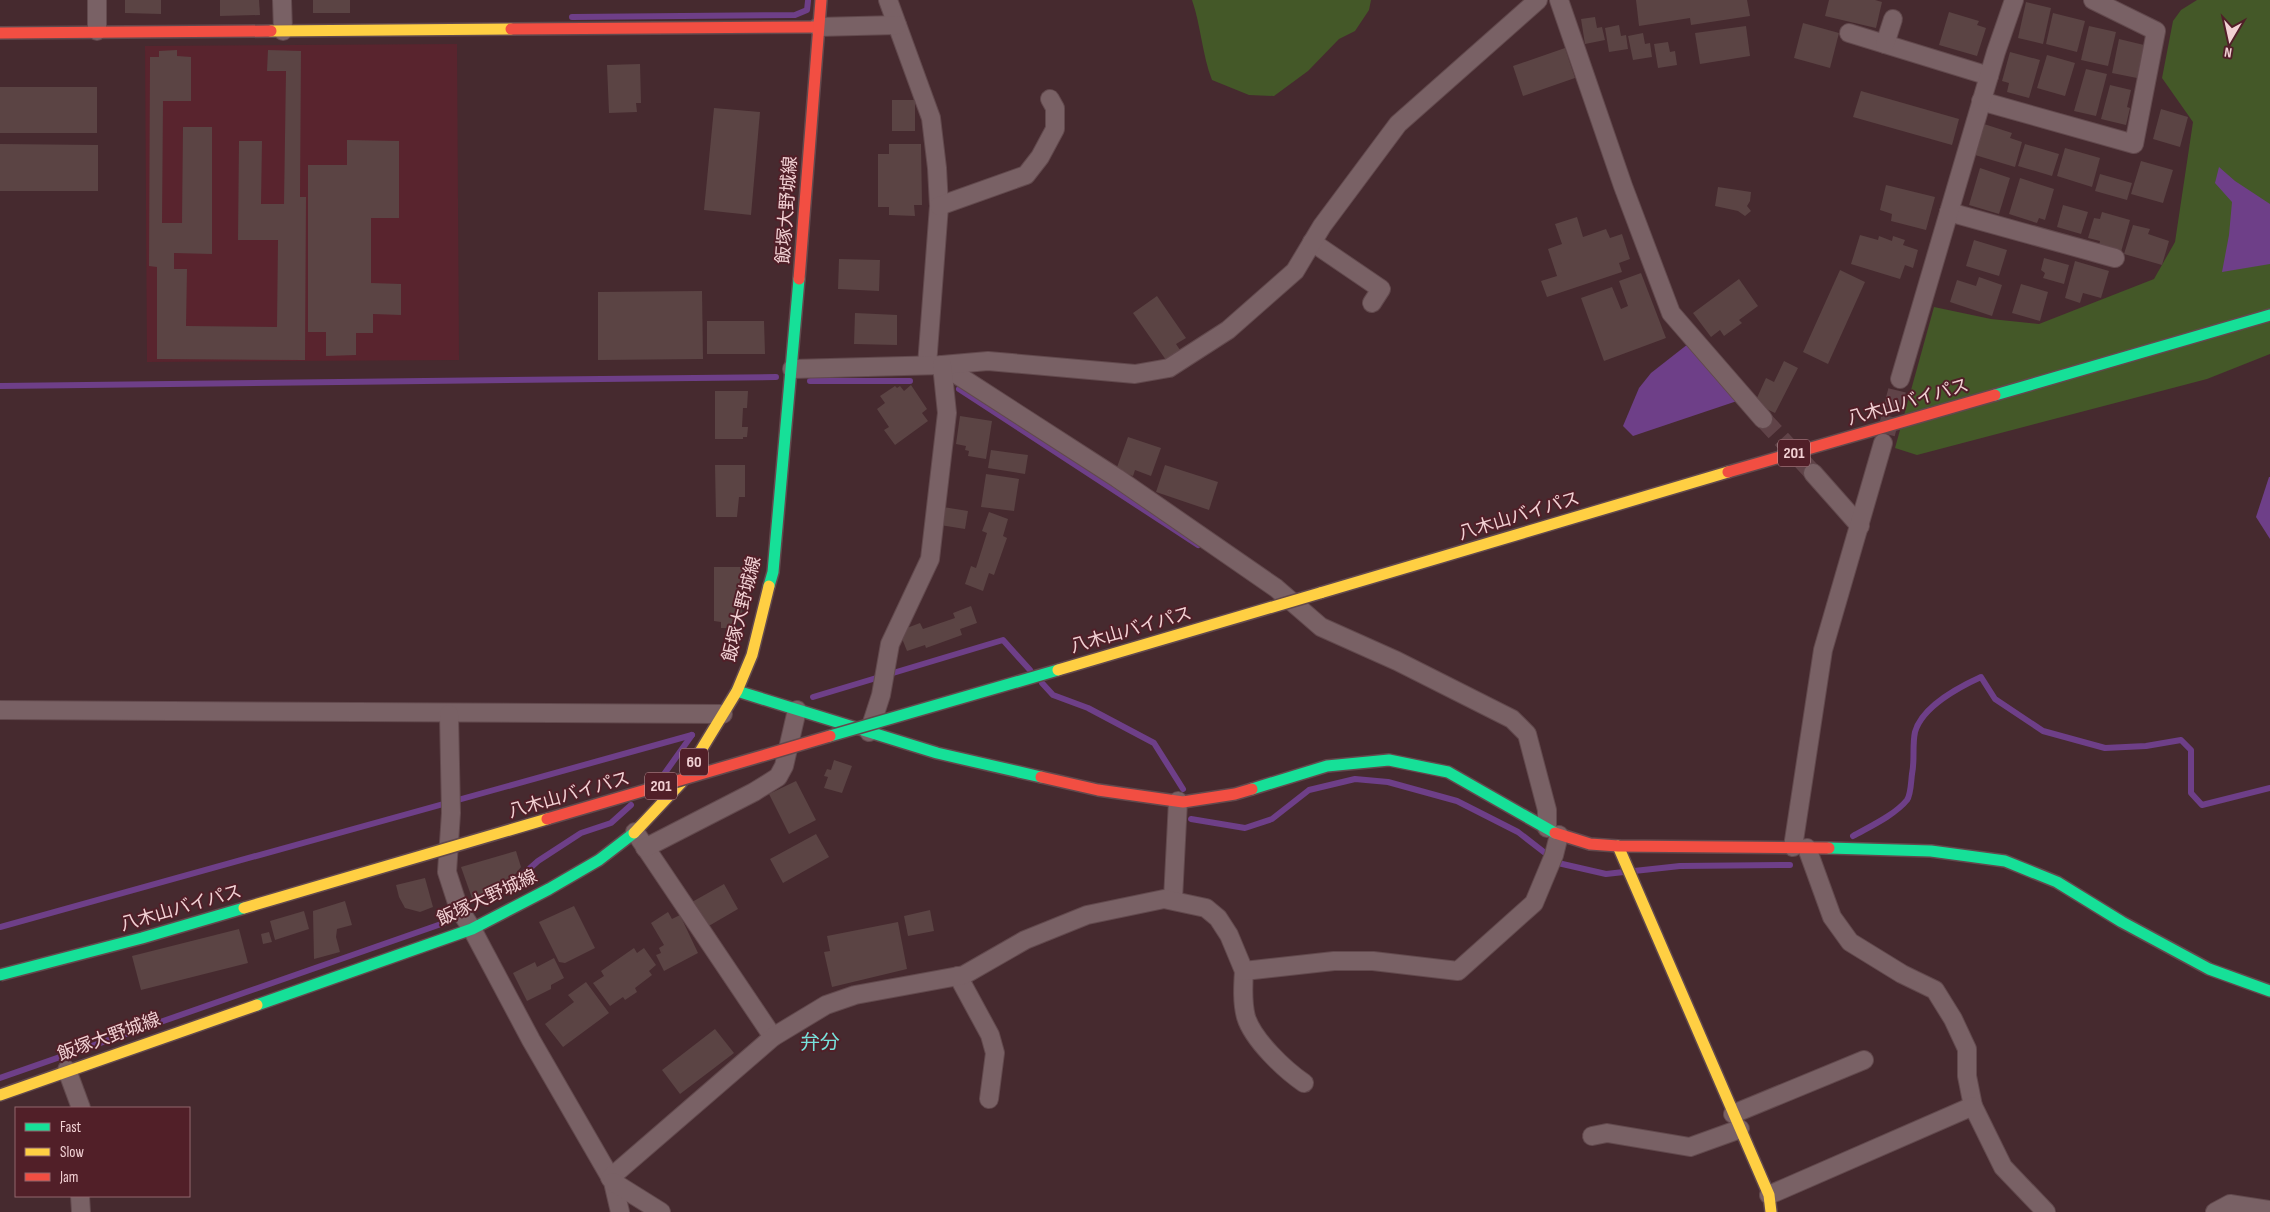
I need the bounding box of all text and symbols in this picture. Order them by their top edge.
north arrow [2205,15,2255,65]
text: N [2223,43,2233,61]
street label: 飯塚大野城線 [773,155,801,265]
street label: 八木山バイパス [1845,375,1971,429]
road number: 201 [1778,439,1810,466]
street label: 八木山バイパス [1456,488,1582,544]
street label: 飯塚大野城線 [719,554,765,664]
street label: 八木山バイパス [1068,603,1194,657]
road number: 60 [680,749,708,776]
street label: 八木山バイパス [506,768,632,822]
road number: 201 [645,772,677,799]
street label: 飯塚大野城線 [434,866,540,930]
street label: 八木山バイパス [118,881,244,935]
street label: 飯塚大野城線 [55,1009,163,1065]
district label: 弁分 [800,1031,840,1055]
legend [15,1107,190,1197]
text: Fast [60,1118,82,1137]
text: Slow [60,1143,84,1162]
text: Jam [59,1168,78,1187]

